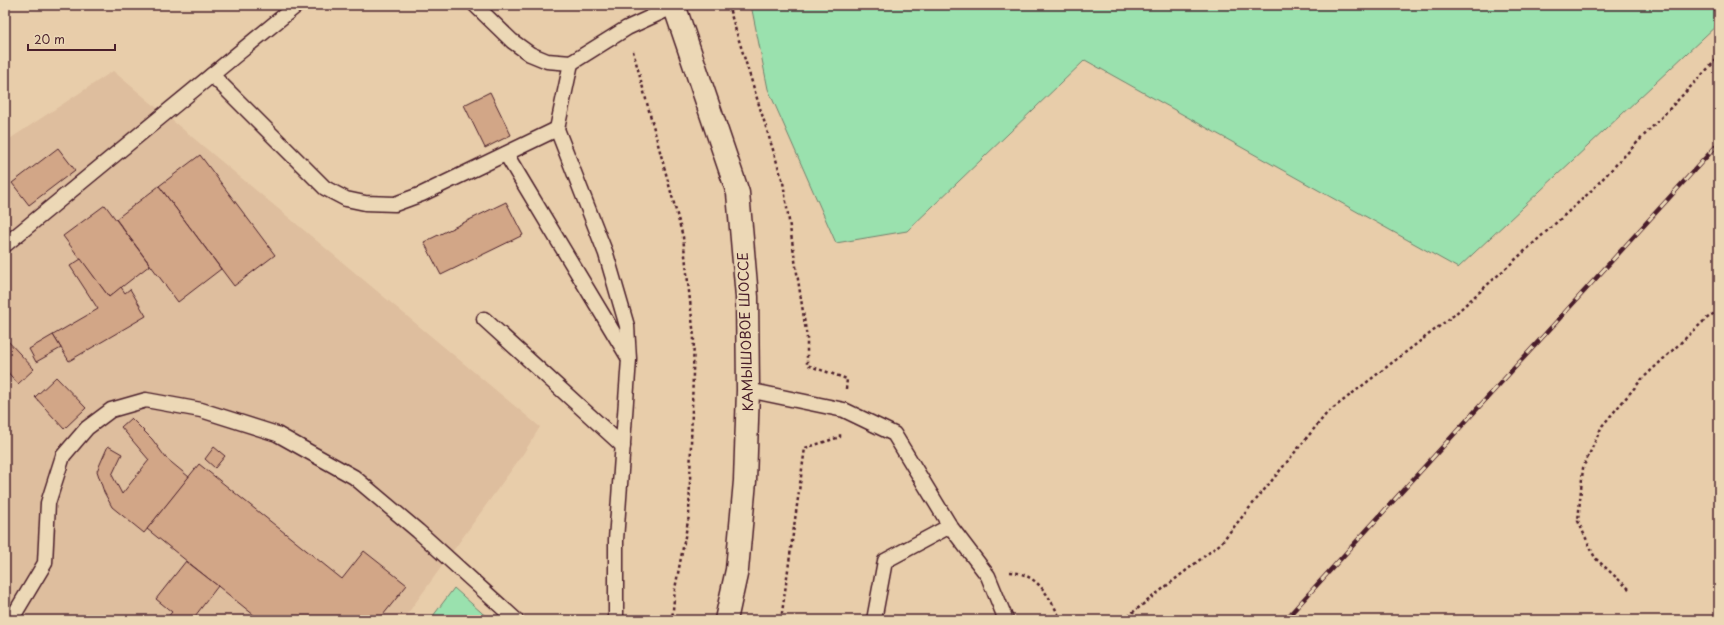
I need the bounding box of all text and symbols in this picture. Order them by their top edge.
scale bar [28,26,115,52]
text: 20 m [34,30,65,48]
street label: КАМЫШОВОЕ ШОССЕ [732,252,758,412]

